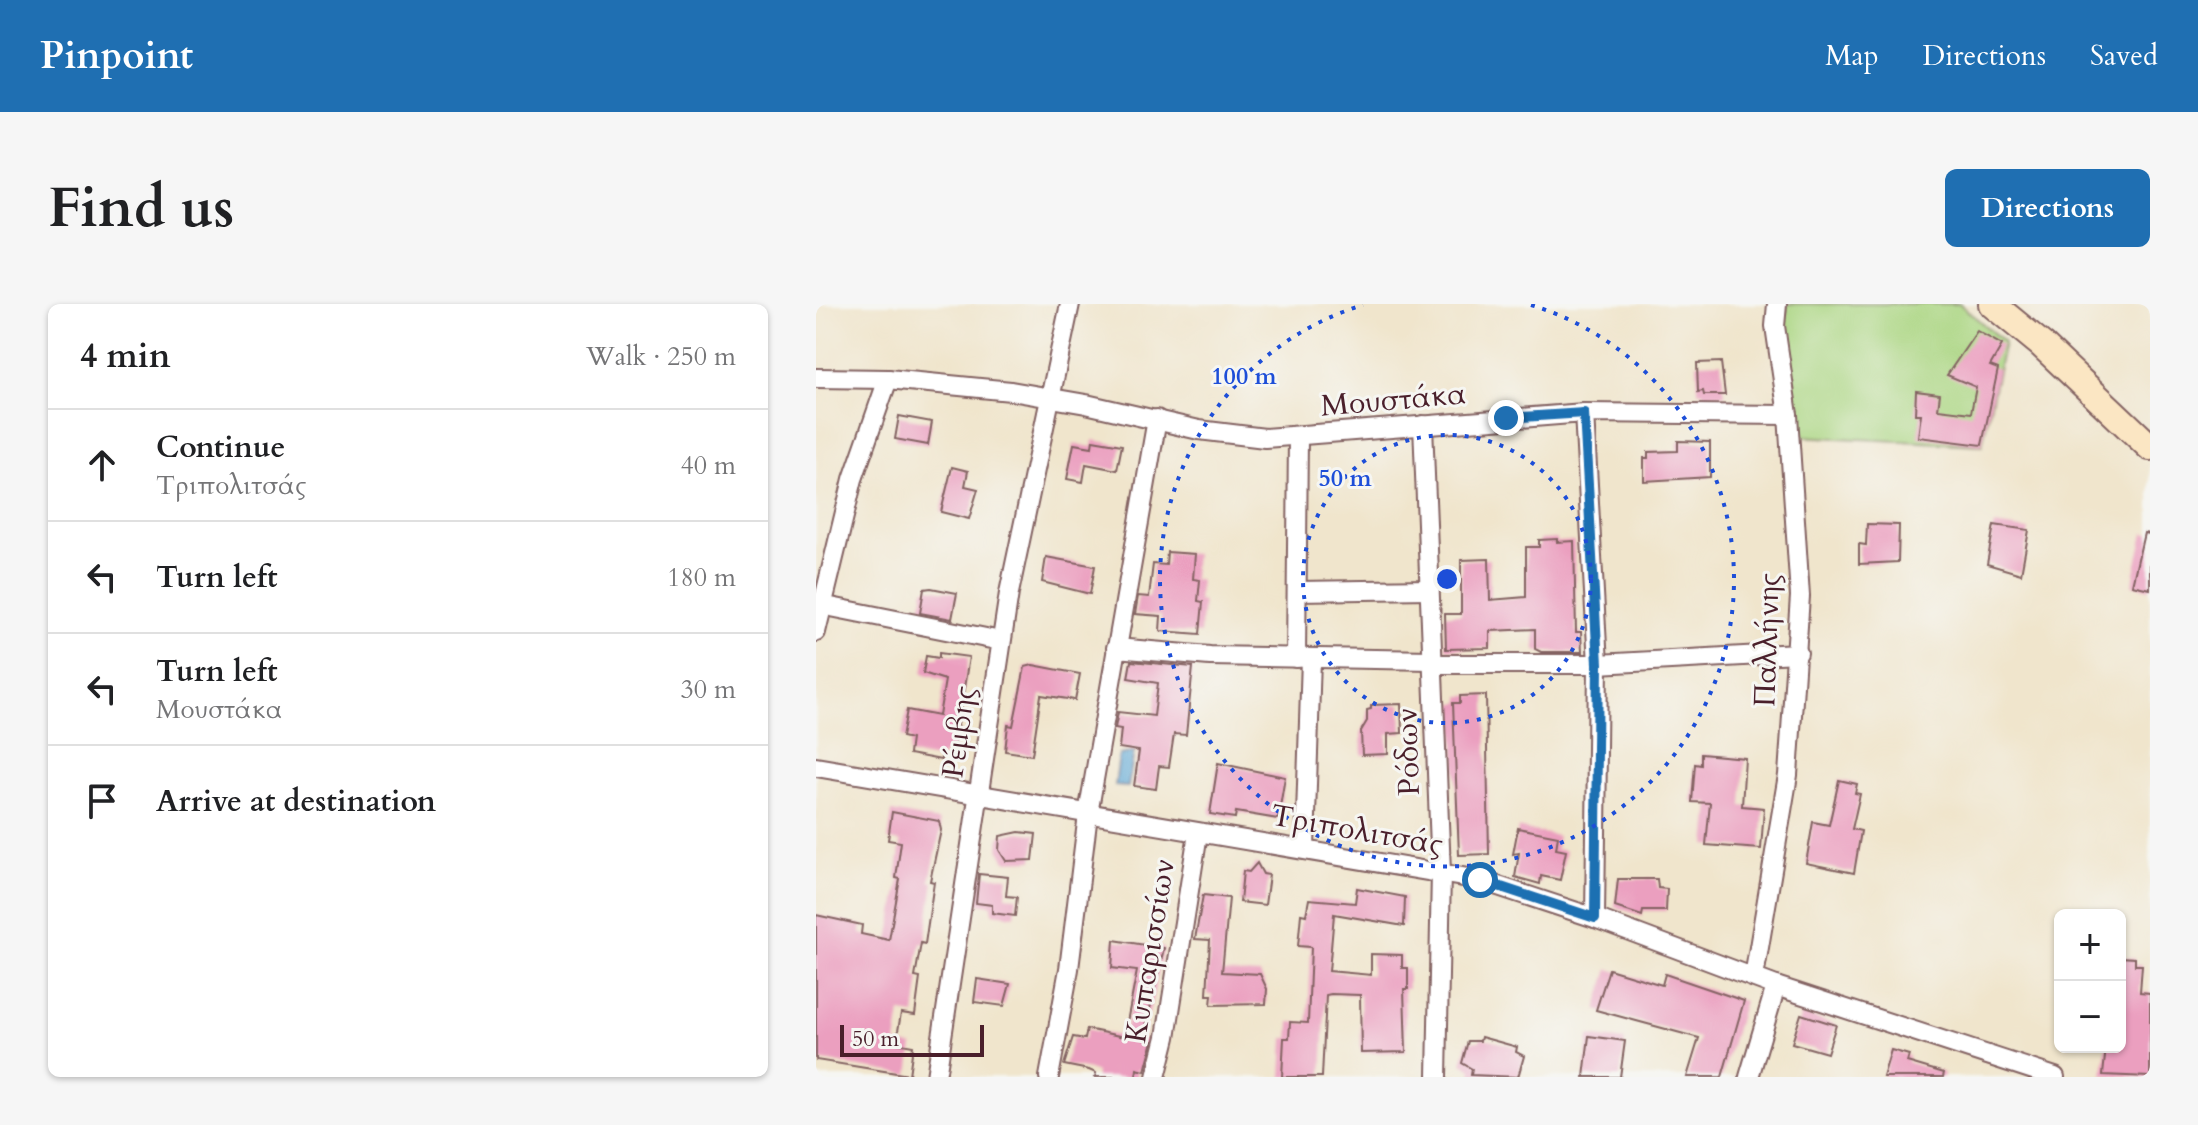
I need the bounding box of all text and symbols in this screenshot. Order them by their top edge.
text: Pinpoint [40,30,193,82]
text: Map [1825,37,1879,75]
text: Directions [1923,37,2046,75]
text: Saved [2090,37,2158,75]
button: Directions [1945,169,2150,247]
text: Find us [48,171,234,246]
text: 4 min [80,333,171,379]
text: Walk · 250 m [586,339,736,374]
text: 100 m [1211,360,1278,393]
street label: Μουστάκα [1319,373,1467,427]
route end [1488,400,1524,436]
text: Continue [156,427,285,468]
icon: ahead [80,443,124,487]
text: 40 m [680,448,736,483]
text: 50 m [1318,462,1372,495]
text: Τριπολιτσάς [156,468,307,503]
icon: left [80,555,124,599]
text: Turn left [156,557,278,598]
text: 180 m [667,560,736,595]
centre of rings [1433,565,1461,593]
street label: Παλλήνης [1744,572,1790,708]
text: Turn left [156,651,278,692]
icon: left [80,667,124,711]
text: 30 m [680,672,736,707]
street label: Ρέμβης [932,683,986,781]
text: Μουστάκα [156,692,282,727]
street label: Ρόδων [1386,707,1430,797]
icon: arrive [80,779,124,823]
text: Arrive at destination [156,781,436,822]
street label: Τριπολιτσάς [1268,795,1446,865]
street label: Κυπαρισσίων [1115,856,1185,1046]
route start [1462,862,1498,898]
map controls [2054,909,2126,1053]
button: + [2054,909,2126,981]
button: − [2054,981,2126,1053]
scale bar [840,1021,984,1057]
text: 50 m [852,1024,899,1054]

